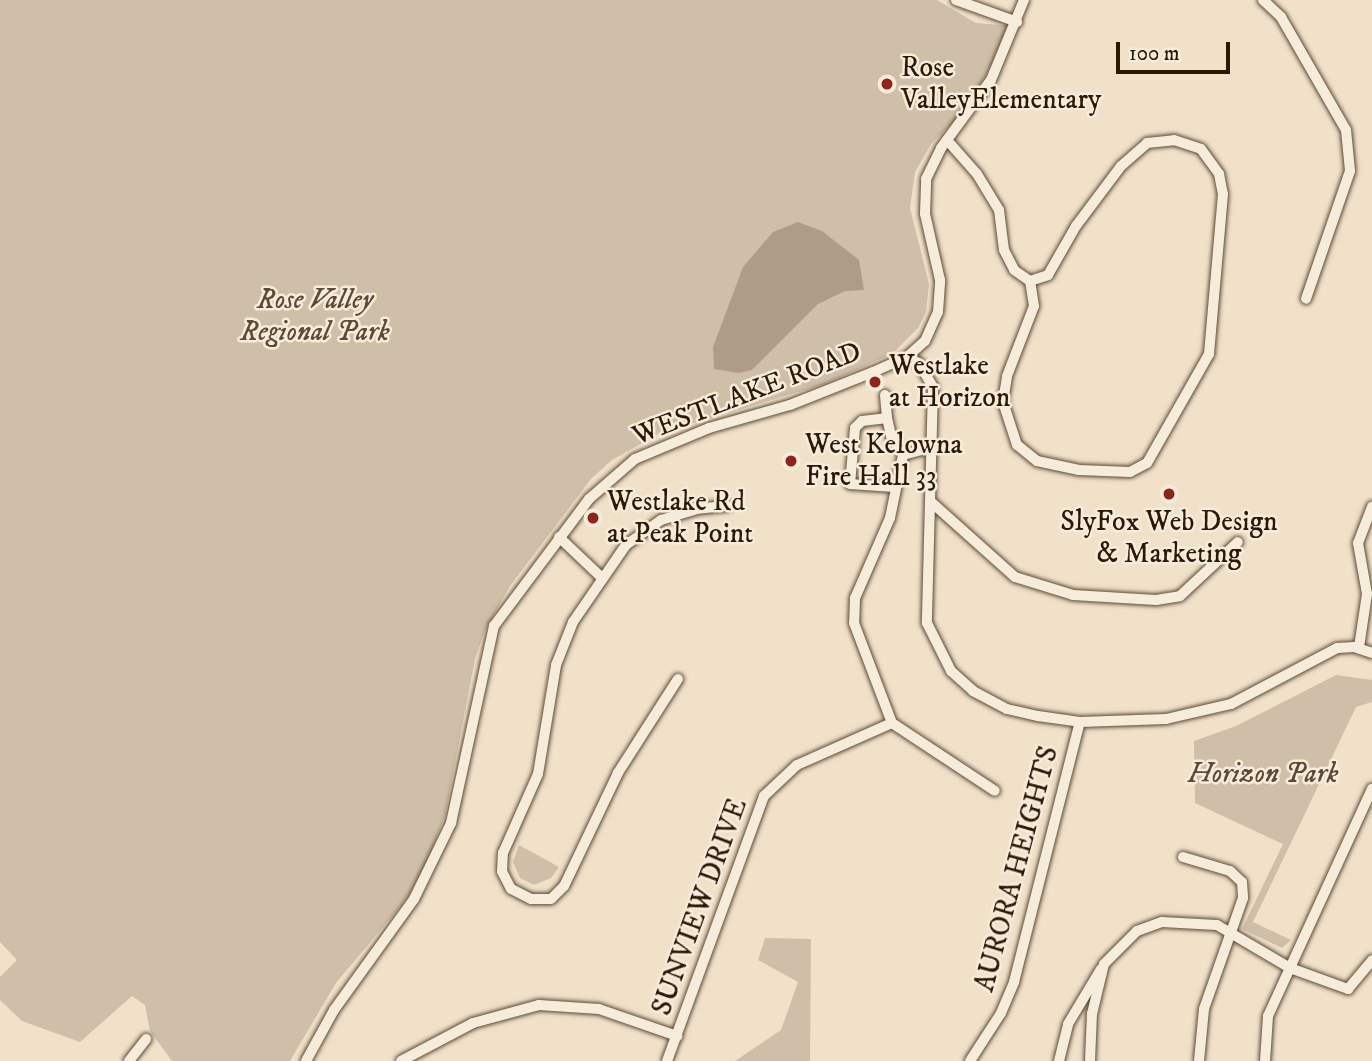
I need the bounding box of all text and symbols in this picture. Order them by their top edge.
scale bar [1120,28,1234,72]
text: 100 m [1129,41,1180,67]
place label: Rose ValleyElementary [901,51,1101,117]
marker: Rose ValleyElementary [879,76,895,92]
park label: Rose Valley Regional Park [240,283,390,349]
street label: WESTLAKE ROAD [628,335,866,453]
place label: Westlake at Horizon [889,349,1010,415]
marker: Westlake at Horizon [867,374,883,390]
place label: West Kelowna Fire Hall 33 [805,428,962,494]
marker: West Kelowna Fire Hall 33 [783,453,799,469]
place label: Westlake Rd at Peak Point [607,485,753,551]
marker: SlyFox Web Design & Marketing [1161,486,1177,502]
place label: SlyFox Web Design & Marketing [1060,505,1278,571]
marker: Westlake Rd at Peak Point [585,510,601,526]
street label: AURORA HEIGHTS [968,742,1066,996]
park label: Horizon Park [1188,757,1338,791]
street label: SUNVIEW DRIVE [645,794,755,1020]

